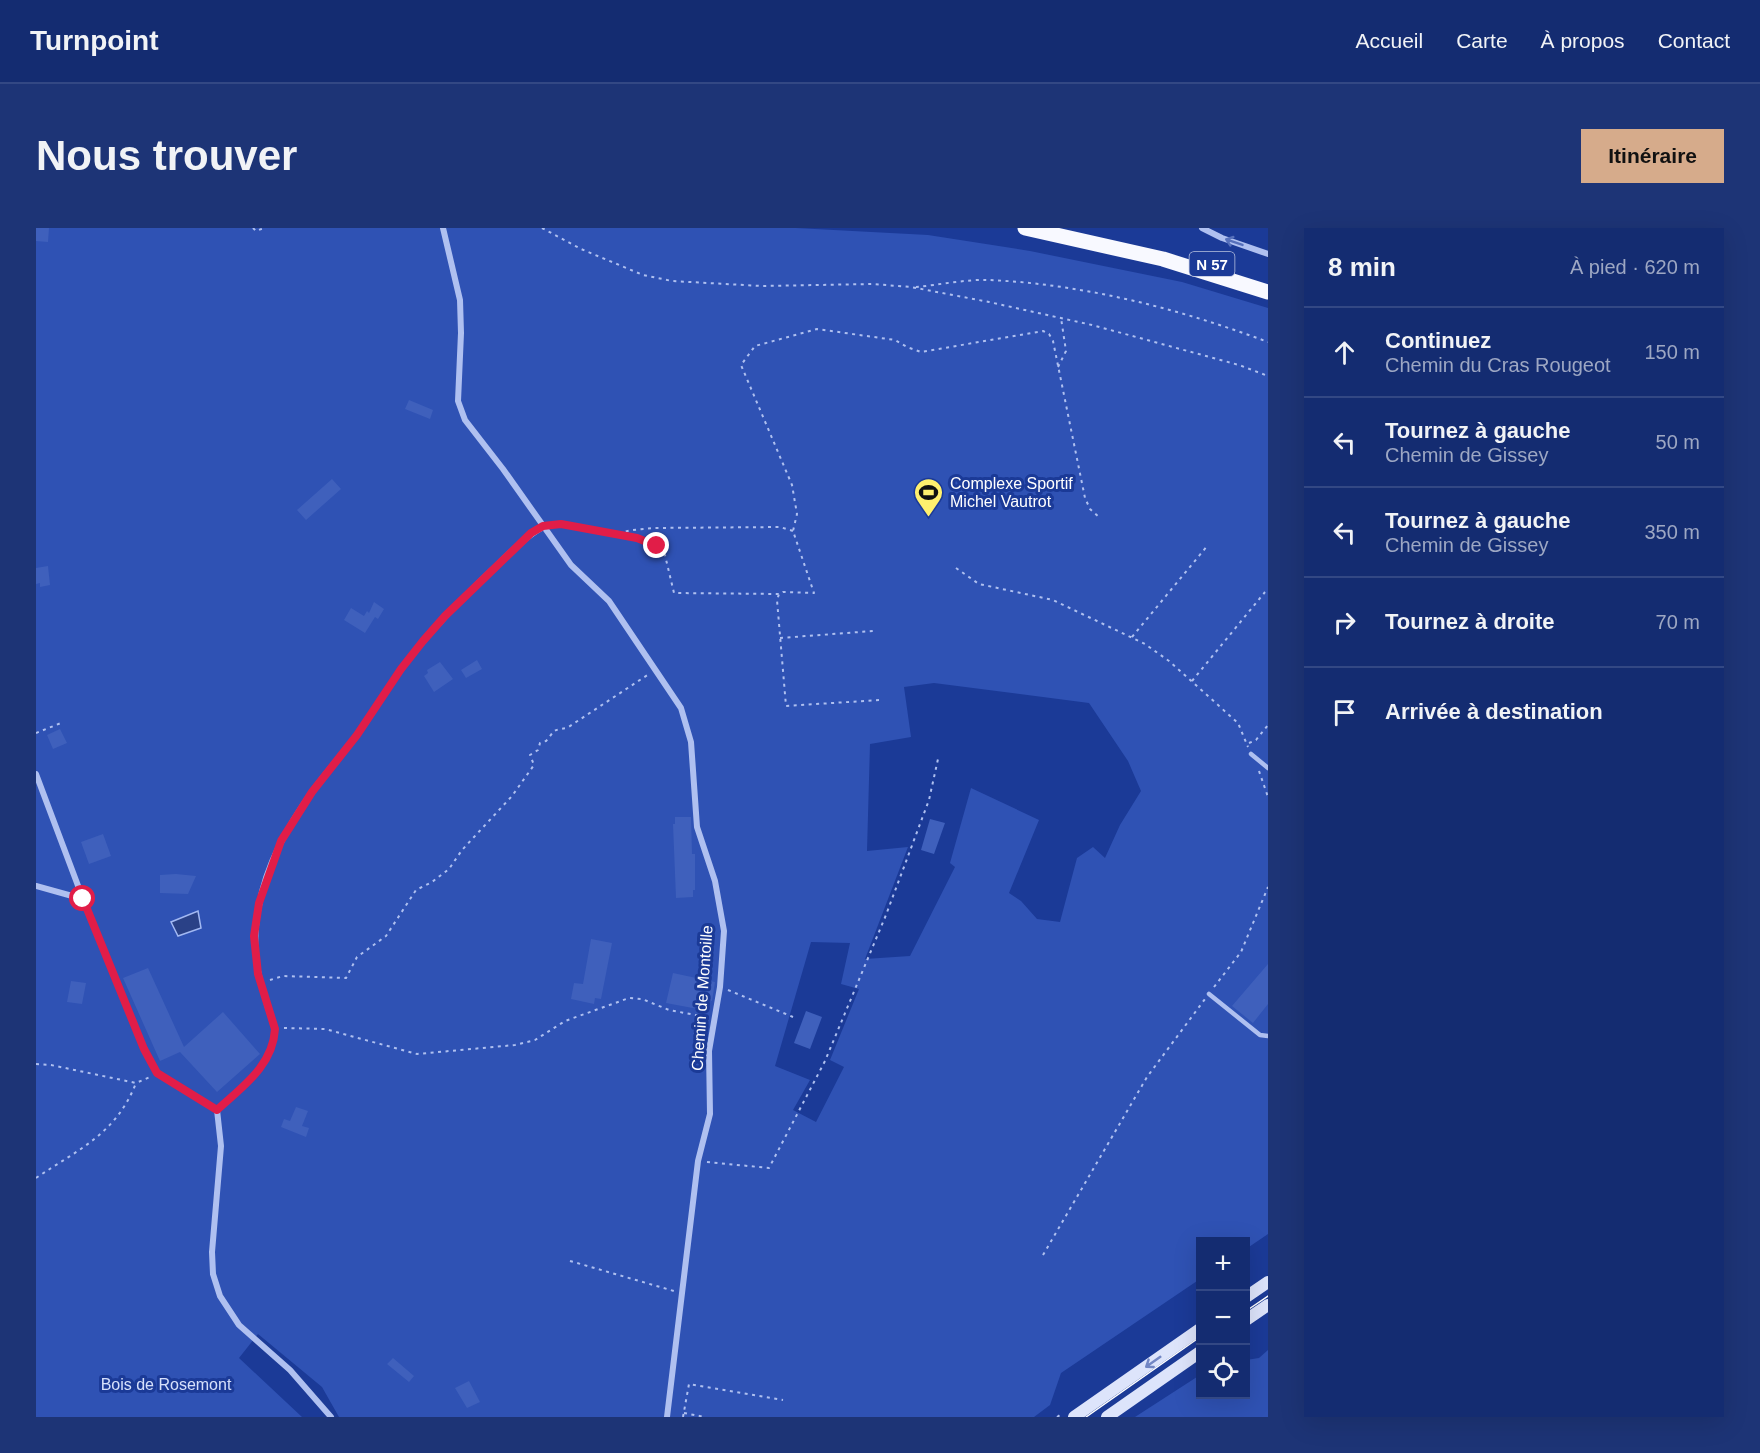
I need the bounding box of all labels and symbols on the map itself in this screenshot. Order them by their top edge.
one-way arrow [1226,235,1244,246]
road number: N 57 [1190,252,1234,276]
place label: Complexe Sportif Michel Vautrot [950,475,1073,510]
sports icon: Complexe Sportif Michel Vautrot [913,476,945,518]
route end [643,532,669,558]
route start [69,885,95,911]
street label: Chemin de Montoille [688,925,716,1071]
one-way arrow [1145,1356,1161,1368]
park label: Bois de Rosemont [101,1376,232,1393]

